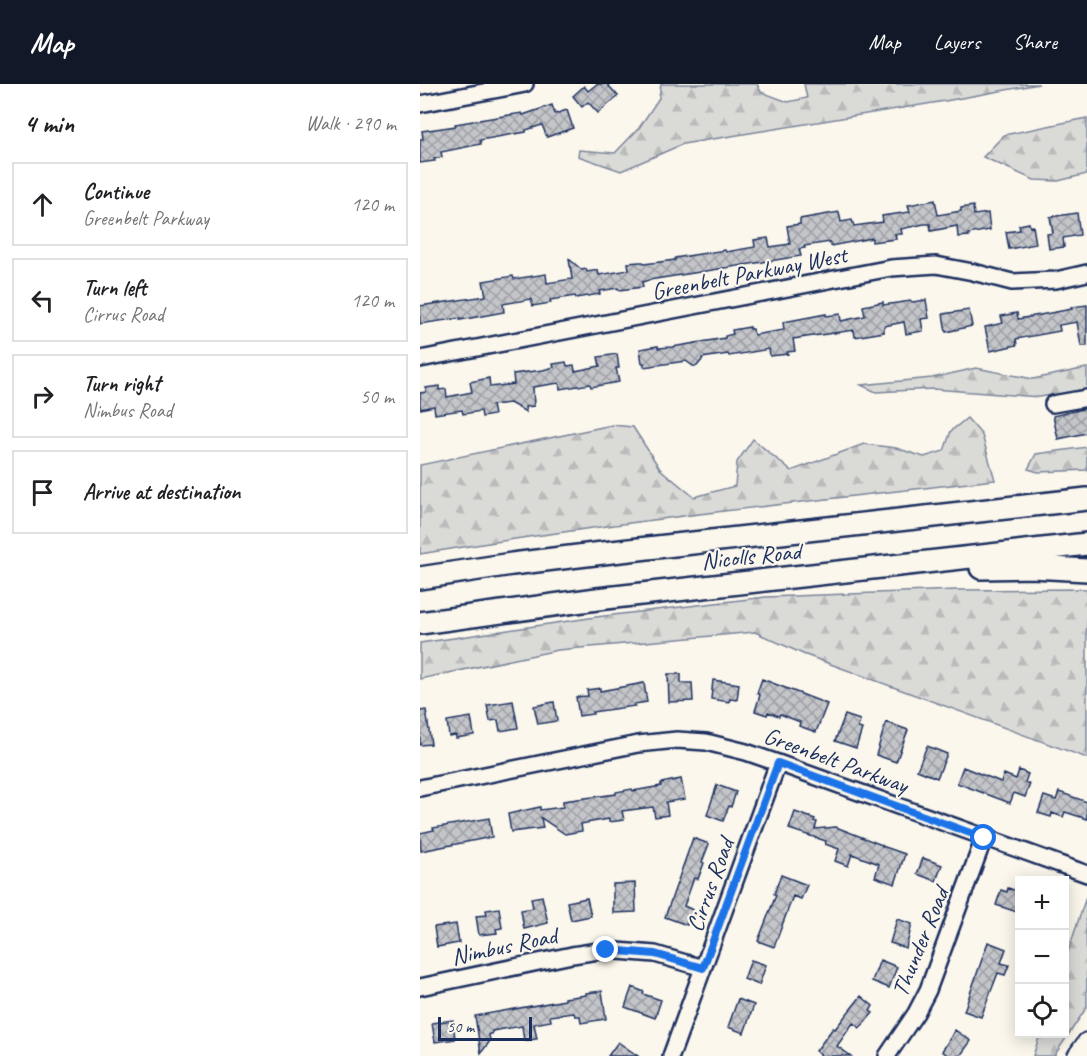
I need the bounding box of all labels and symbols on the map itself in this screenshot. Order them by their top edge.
street label: Greenbelt Parkway West [649,239,851,307]
street label: Nicolls Road [700,536,806,576]
street label: Greenbelt Parkway [760,720,914,801]
route start [970,824,996,850]
street label: Cirrus Road [679,831,742,936]
street label: Thunder Road [885,880,957,1001]
street label: Nimbus Road [448,919,563,972]
route end [592,936,618,962]
scale bar [438,1014,532,1042]

